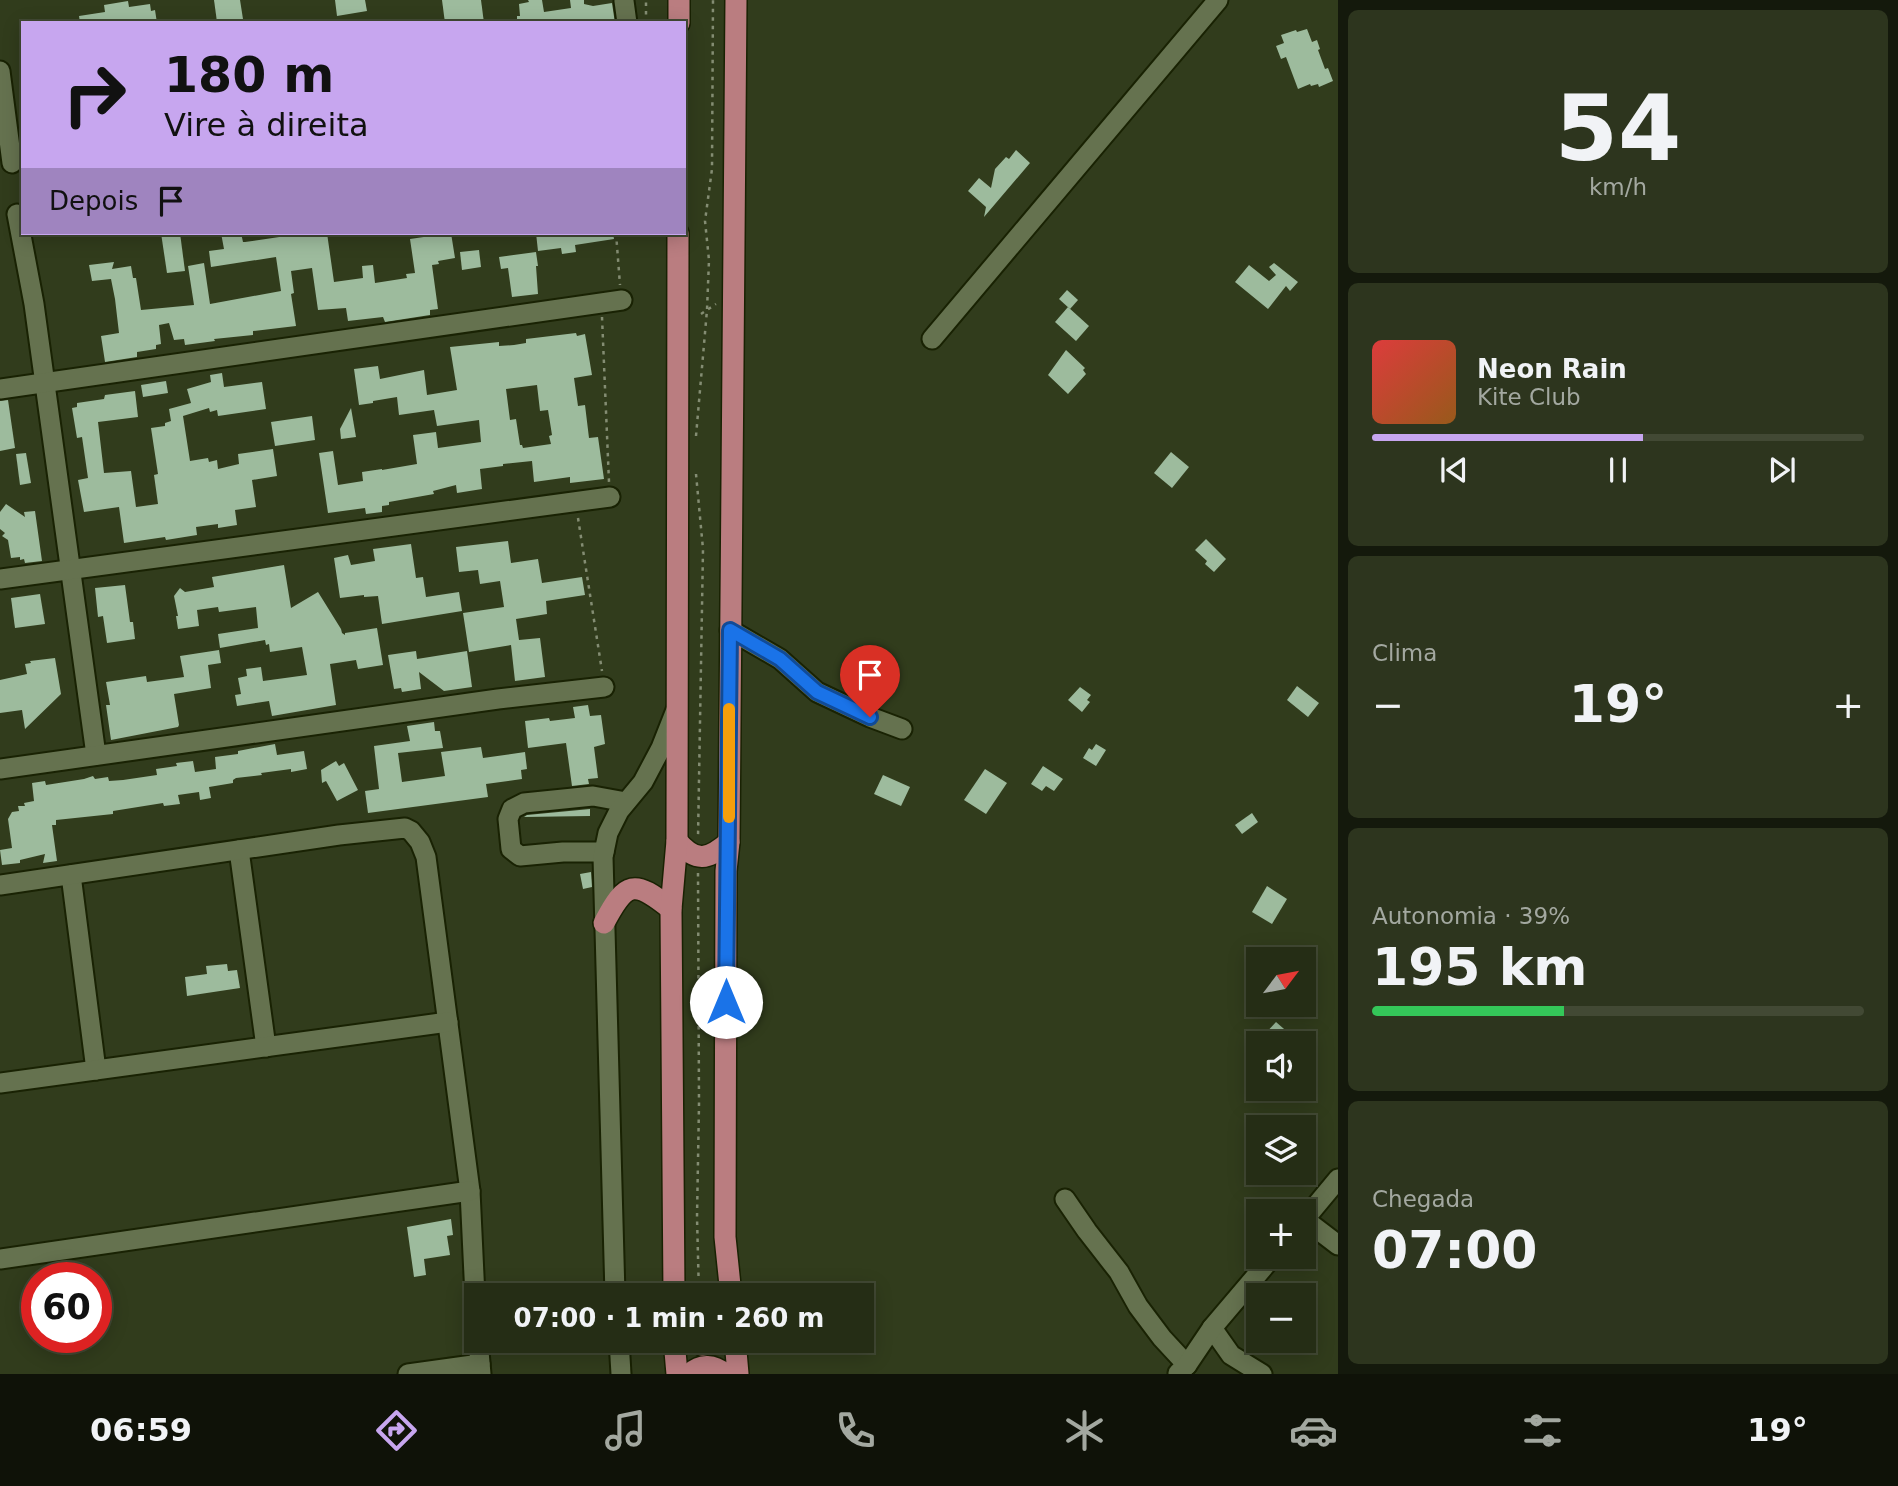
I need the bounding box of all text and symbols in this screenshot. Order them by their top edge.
text: 180 m [164,47,334,104]
icon: right [49,49,140,140]
text: 54 [1555,76,1681,181]
text: Vire à direita [164,106,369,144]
text: km/h [1589,174,1647,200]
icon: arrive [152,182,190,220]
text: Depois [49,186,138,216]
text: Neon Rain [1477,354,1627,384]
text: Kite Club [1477,384,1581,410]
icon: previous [1435,451,1473,489]
icon: pause [1599,451,1637,489]
icon: next [1763,451,1801,489]
text: Clima [1372,640,1437,666]
pin [840,645,900,717]
icon: arrive [851,656,889,694]
text: 19° [1569,674,1667,734]
text: − [1372,683,1404,727]
text: + [1832,683,1864,727]
text: Autonomia · 39% [1372,903,1570,929]
text: 195 km [1372,937,1587,997]
north arrow [1246,947,1316,1017]
map controls [1246,947,1316,1353]
position arrow [689,965,763,1039]
button: sound [1246,1031,1316,1101]
button: layers [1246,1115,1316,1185]
text: Chegada [1372,1186,1474,1212]
button: + [1246,1199,1316,1269]
text: 07:00 [1372,1220,1538,1280]
speed limit sign: 60 [21,1262,112,1353]
button: − [1246,1283,1316,1353]
text: 07:00 · 1 min · 260 m [514,1303,824,1333]
icon: directions [372,1406,421,1455]
icon: music [601,1406,650,1455]
icon: phone [831,1406,880,1455]
icon: climate [1060,1406,1109,1455]
icon: car [1289,1406,1338,1455]
icon: filters [1518,1406,1567,1455]
text: 06:59 [90,1411,192,1449]
text: 19° [1747,1411,1808,1449]

